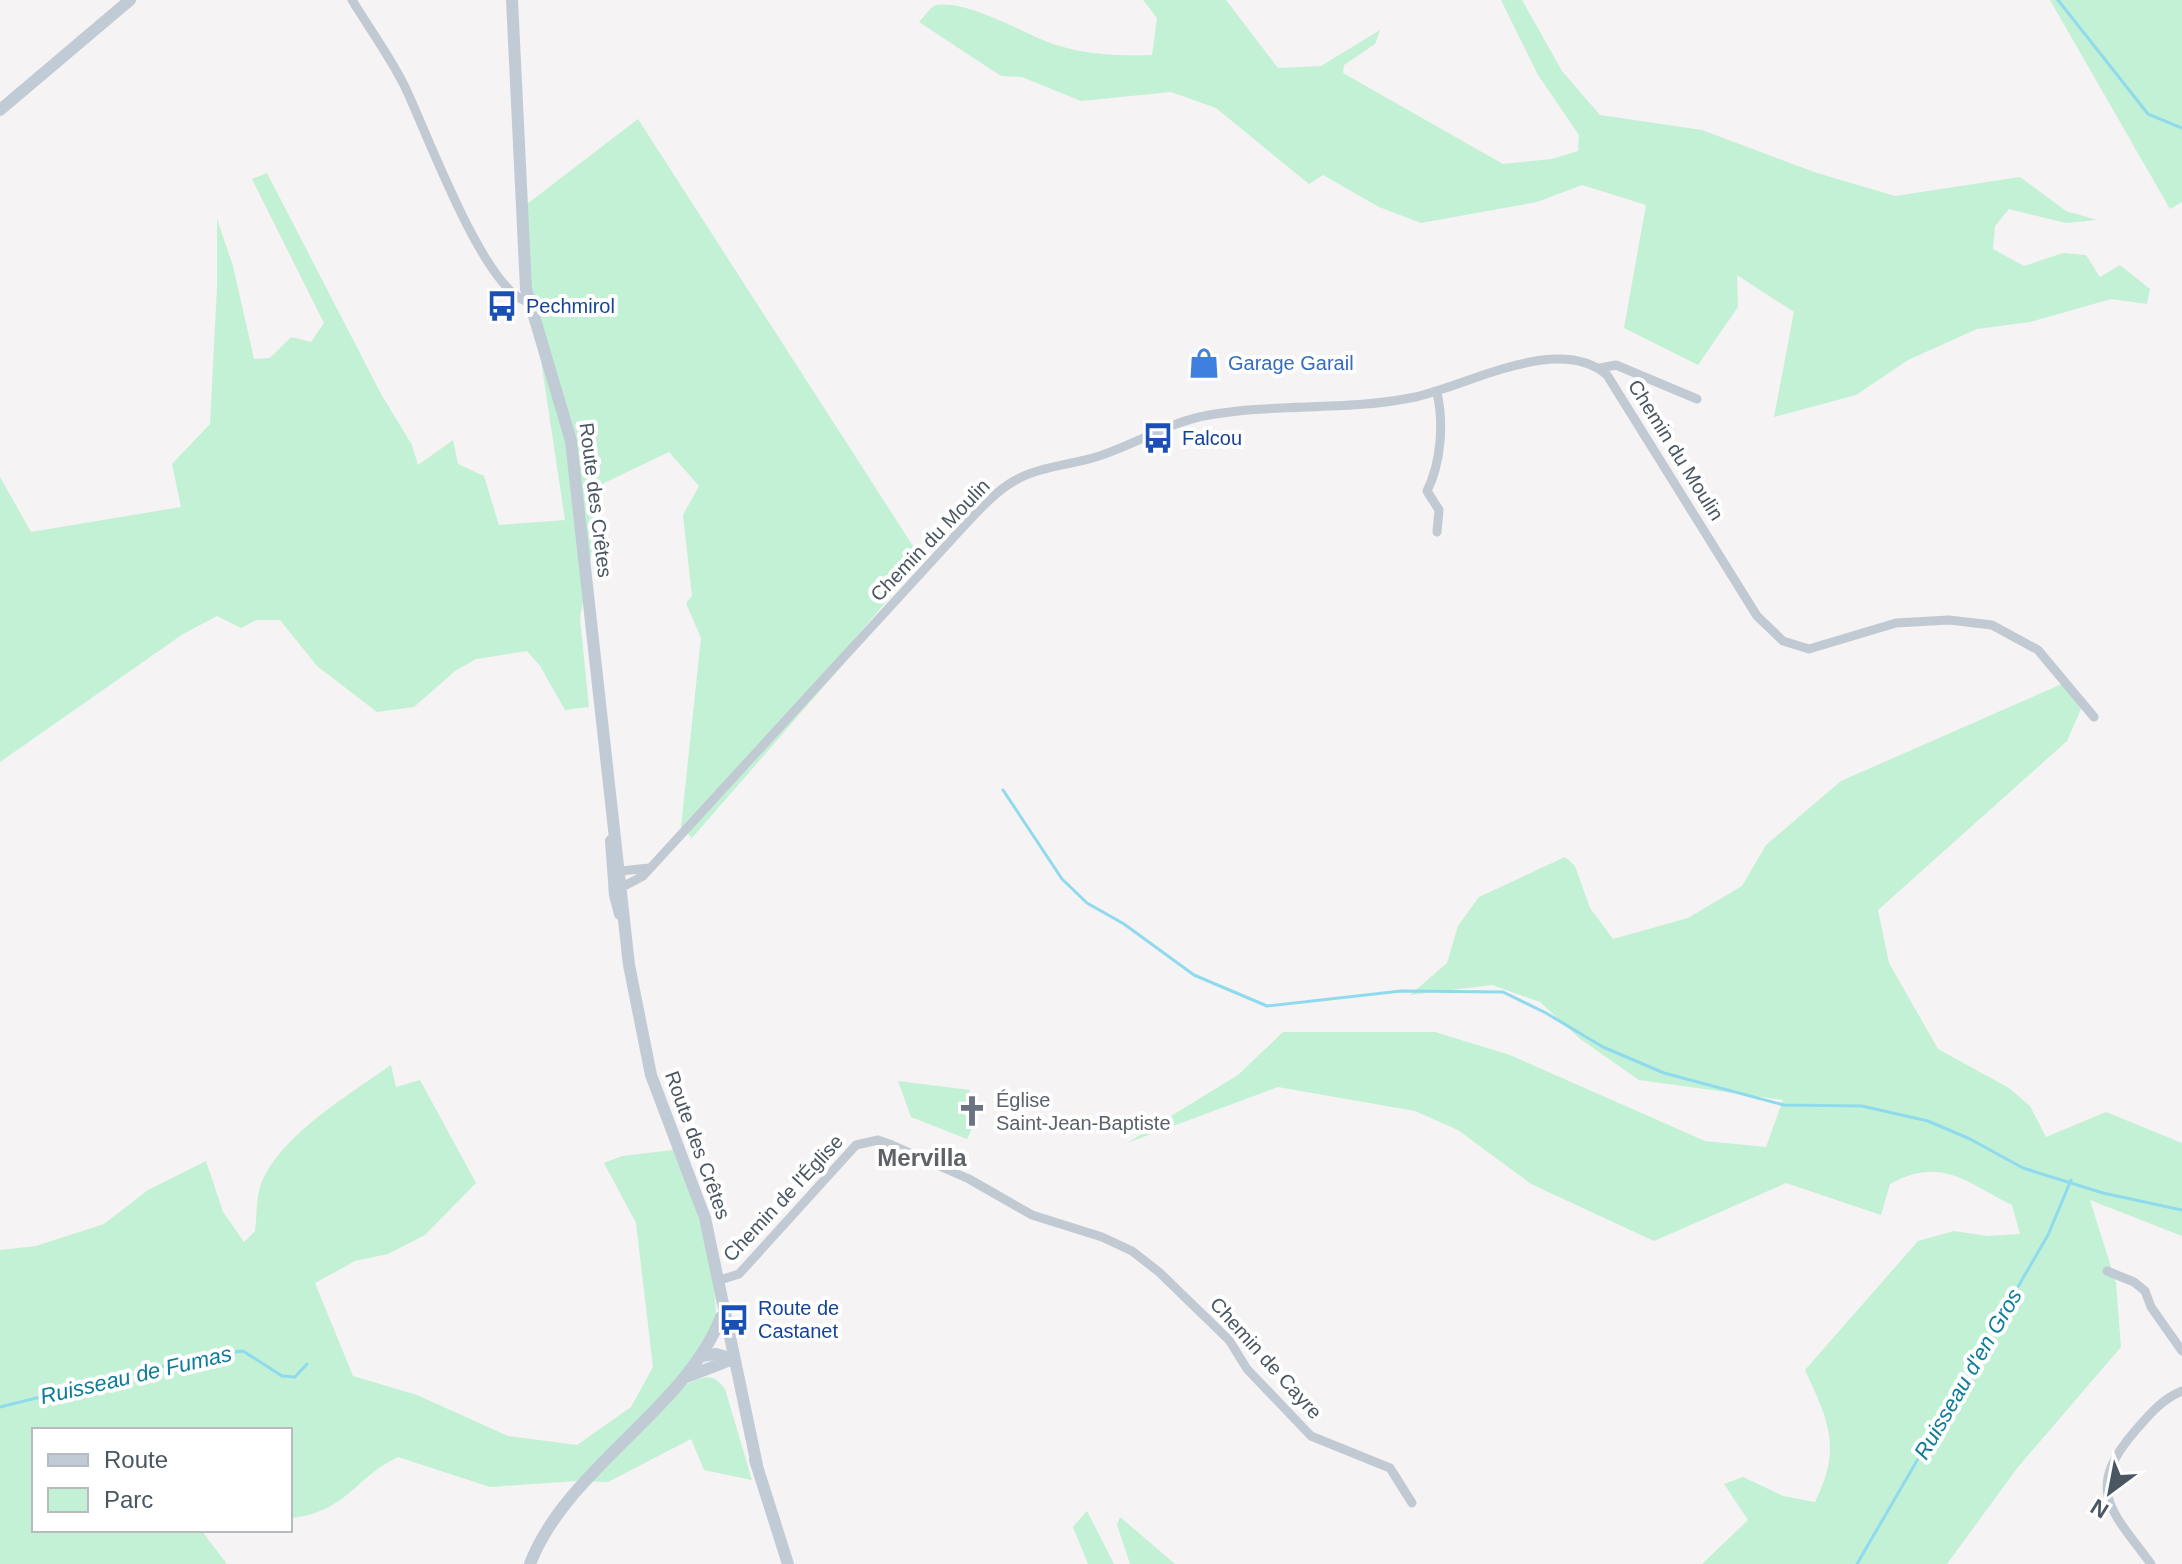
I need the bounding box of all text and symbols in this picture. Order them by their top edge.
bus stop icon: Pechmirol [485,289,519,323]
place label: Pechmirol [526,295,615,317]
shop icon: Garage Garail [1187,346,1221,380]
place label: Garage Garail [1228,352,1354,374]
street label: Chemin du Moulin [1624,376,1728,524]
street label: Route des Crêtes [576,421,616,579]
bus stop icon: Falcou [1141,421,1175,455]
place label: Falcou [1182,427,1242,449]
street label: Chemin du Moulin [866,474,994,606]
street label: Route des Crêtes [661,1068,735,1222]
place label: Église Saint-Jean-Baptiste [996,1089,1171,1134]
church icon: Église Saint-Jean-Baptiste [955,1094,989,1128]
street label: Chemin de l'Église [719,1130,847,1266]
district label: Mervilla [877,1144,967,1171]
water label: Ruisseau d'en Gros [1909,1284,2027,1464]
street label: Chemin de Cayre [1206,1293,1326,1423]
place label: Route de Castanet [758,1297,839,1342]
bus stop icon: Route de Castanet [717,1303,751,1337]
water label: Ruisseau de Fumas [38,1341,234,1409]
legend [32,1428,292,1532]
text: Route [104,1446,168,1473]
north arrow [2070,1452,2150,1532]
text: Parc [104,1486,153,1513]
text: N [2086,1494,2113,1523]

